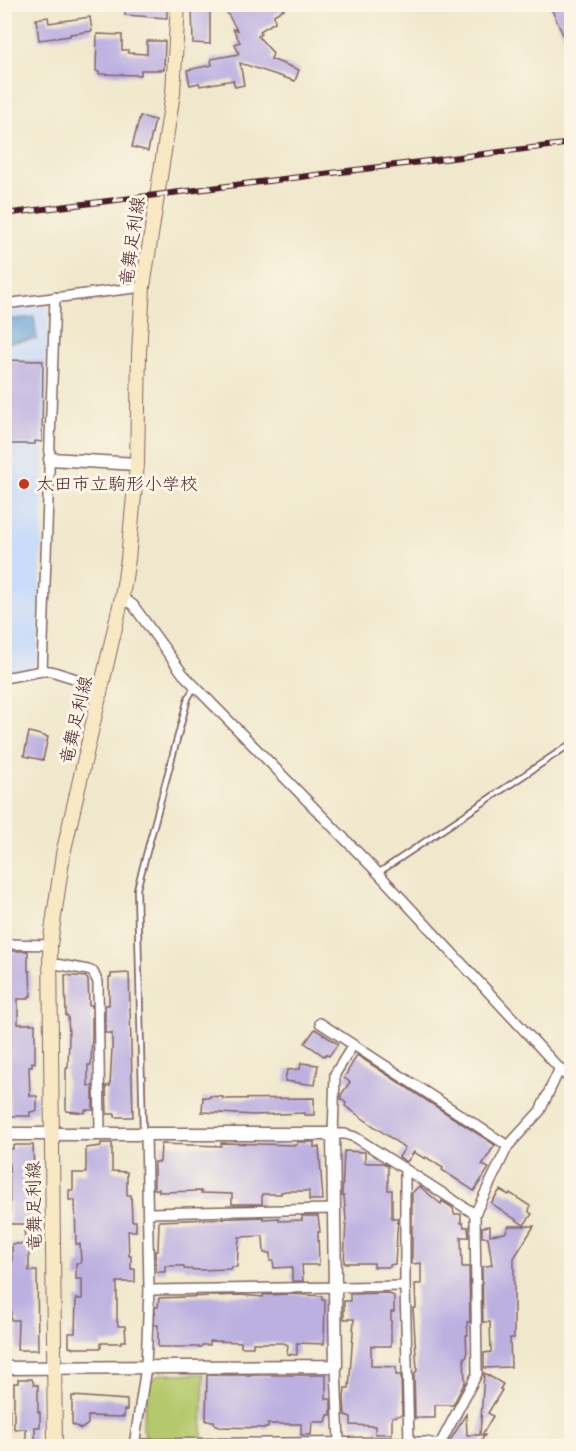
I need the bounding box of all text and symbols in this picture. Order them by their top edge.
street label: 竜舞足利線 [114,195,150,287]
place label: 太田市立駒形小学校 [36,472,198,496]
marker: 太田市立駒形小学校 [17,477,31,491]
street label: 竜舞足利線 [54,673,98,767]
street label: 竜舞足利線 [21,1161,47,1251]

